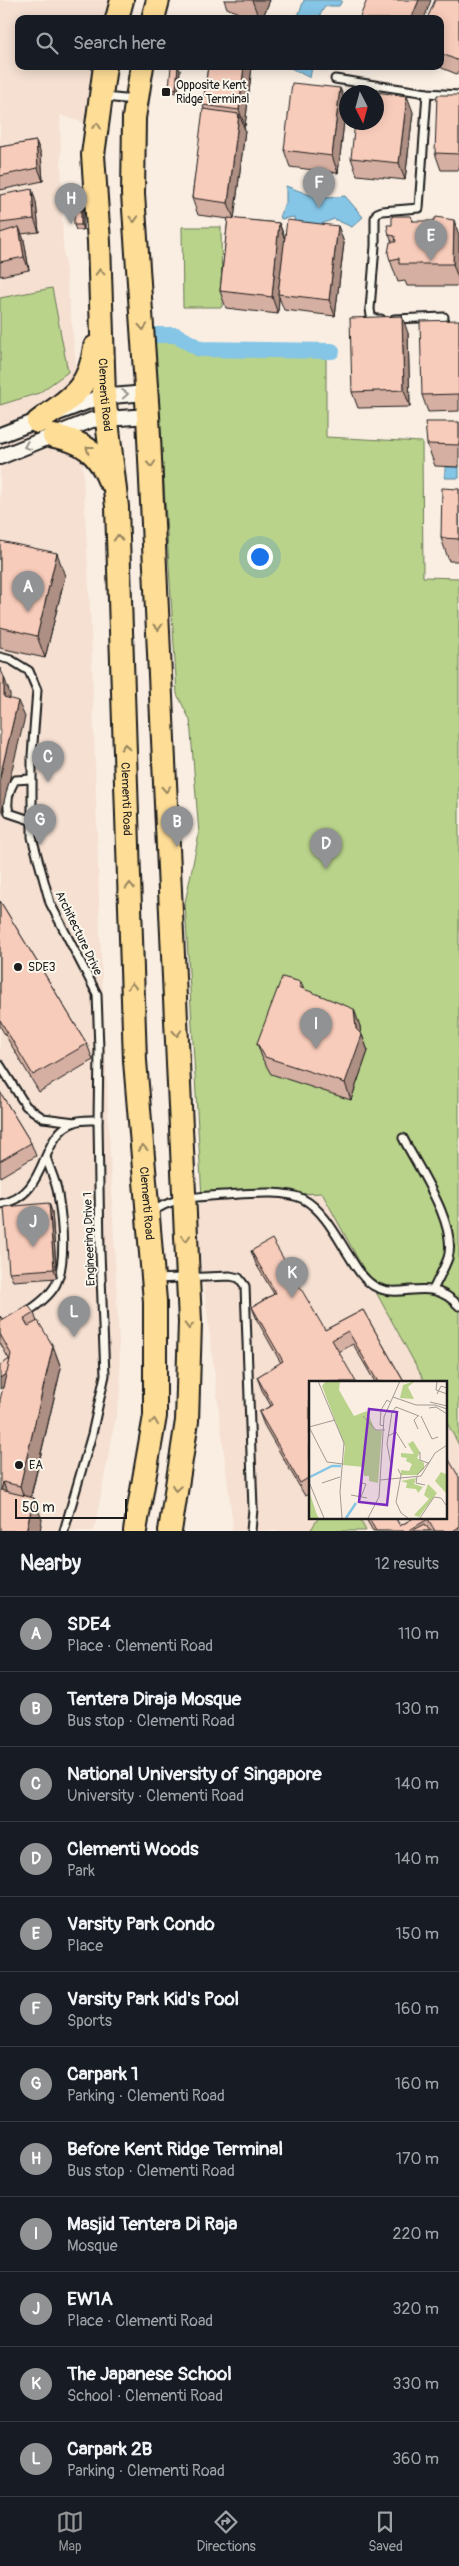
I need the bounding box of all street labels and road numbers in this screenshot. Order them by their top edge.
street label: Clementi Road [95,358,115,432]
street label: Clementi Road [117,762,135,836]
street label: Architecture Drive [52,889,105,978]
street label: Clementi Road [136,1166,157,1241]
street label: Engineering Drive 1 [80,1192,99,1286]

